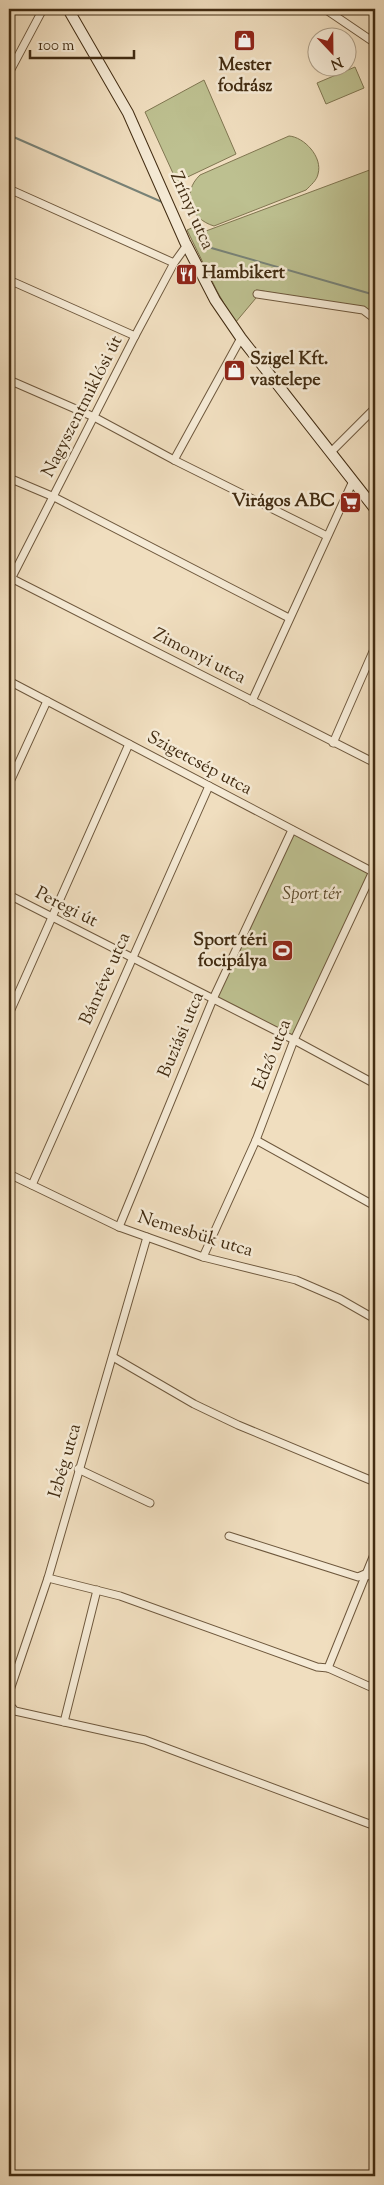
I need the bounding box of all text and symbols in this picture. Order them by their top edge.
scale bar [30,28,134,60]
north arrow [306,28,356,78]
shop icon: Mester fodrász [233,29,257,53]
text: 100 m [38,36,75,57]
text: N [327,51,345,74]
place label: Mester fodrász [218,53,272,100]
street label: Zrínyi utca [162,168,220,254]
place label: Hambikert [202,261,286,287]
restaurant icon: Hambikert [174,262,198,286]
street label: Nagyszentmiklósi út [36,332,130,482]
place label: Szigel Kft. vastelepe [250,347,328,394]
shop icon: Szigel Kft. vastelepe [222,358,246,382]
place label: Virágos ABC [232,489,335,515]
supermarket icon: Virágos ABC [339,490,363,514]
street label: Zimonyi utca [148,623,250,691]
street label: Szigetcsép utca [142,725,256,803]
street label: Peregi út [30,881,102,935]
park label: Sport tér [282,882,342,908]
street label: Bánréve utca [74,928,138,1030]
place label: Sport téri focipálya [193,928,268,975]
sports icon: Sport téri focipálya [271,939,295,963]
street label: Buziási utca [152,988,212,1082]
street label: Edző utca [247,1016,299,1094]
street label: Nemesbük utca [134,1205,256,1265]
street label: Izbég utca [43,1421,89,1501]

